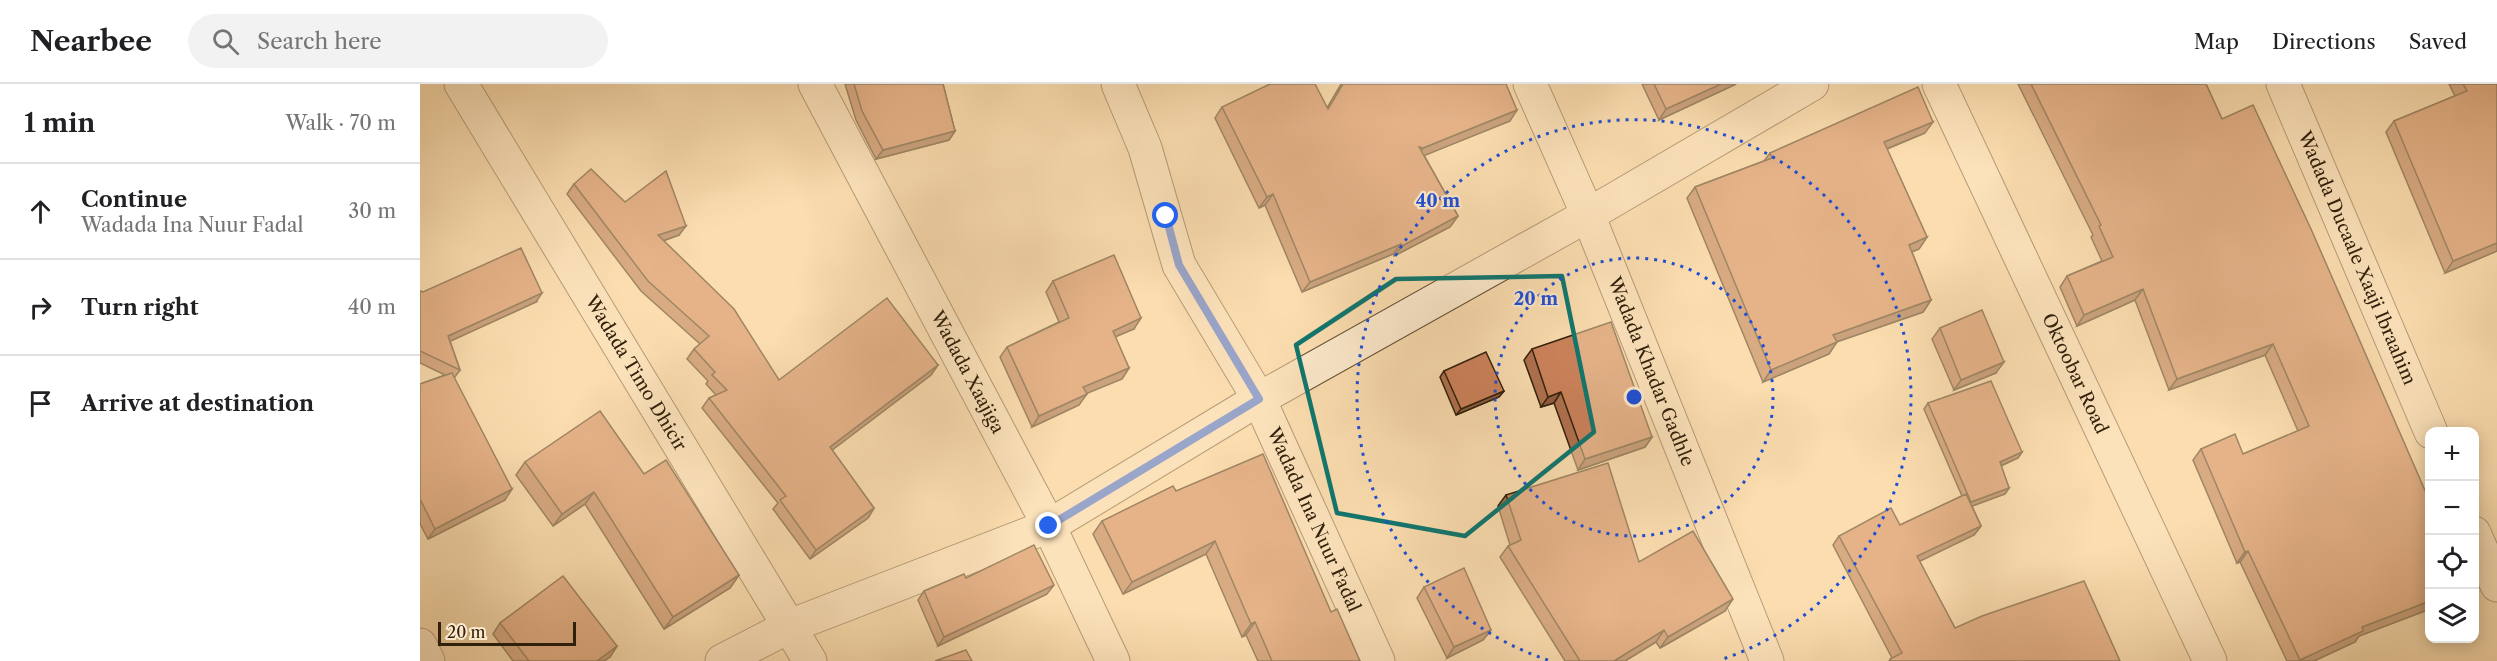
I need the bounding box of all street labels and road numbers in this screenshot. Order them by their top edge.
street label: Wadada Ducaale Xaaji Ibraahim [2293,127,2421,388]
street label: Wadada Khadar Gadhle [1603,273,1699,469]
street label: Wadada Timo Dhicir [580,291,692,455]
street label: Wadada Xaajiga [926,306,1009,438]
street label: Oktoobar Road [2037,310,2113,437]
street label: Wadada Ina Nuur Fadal [1262,423,1365,616]

